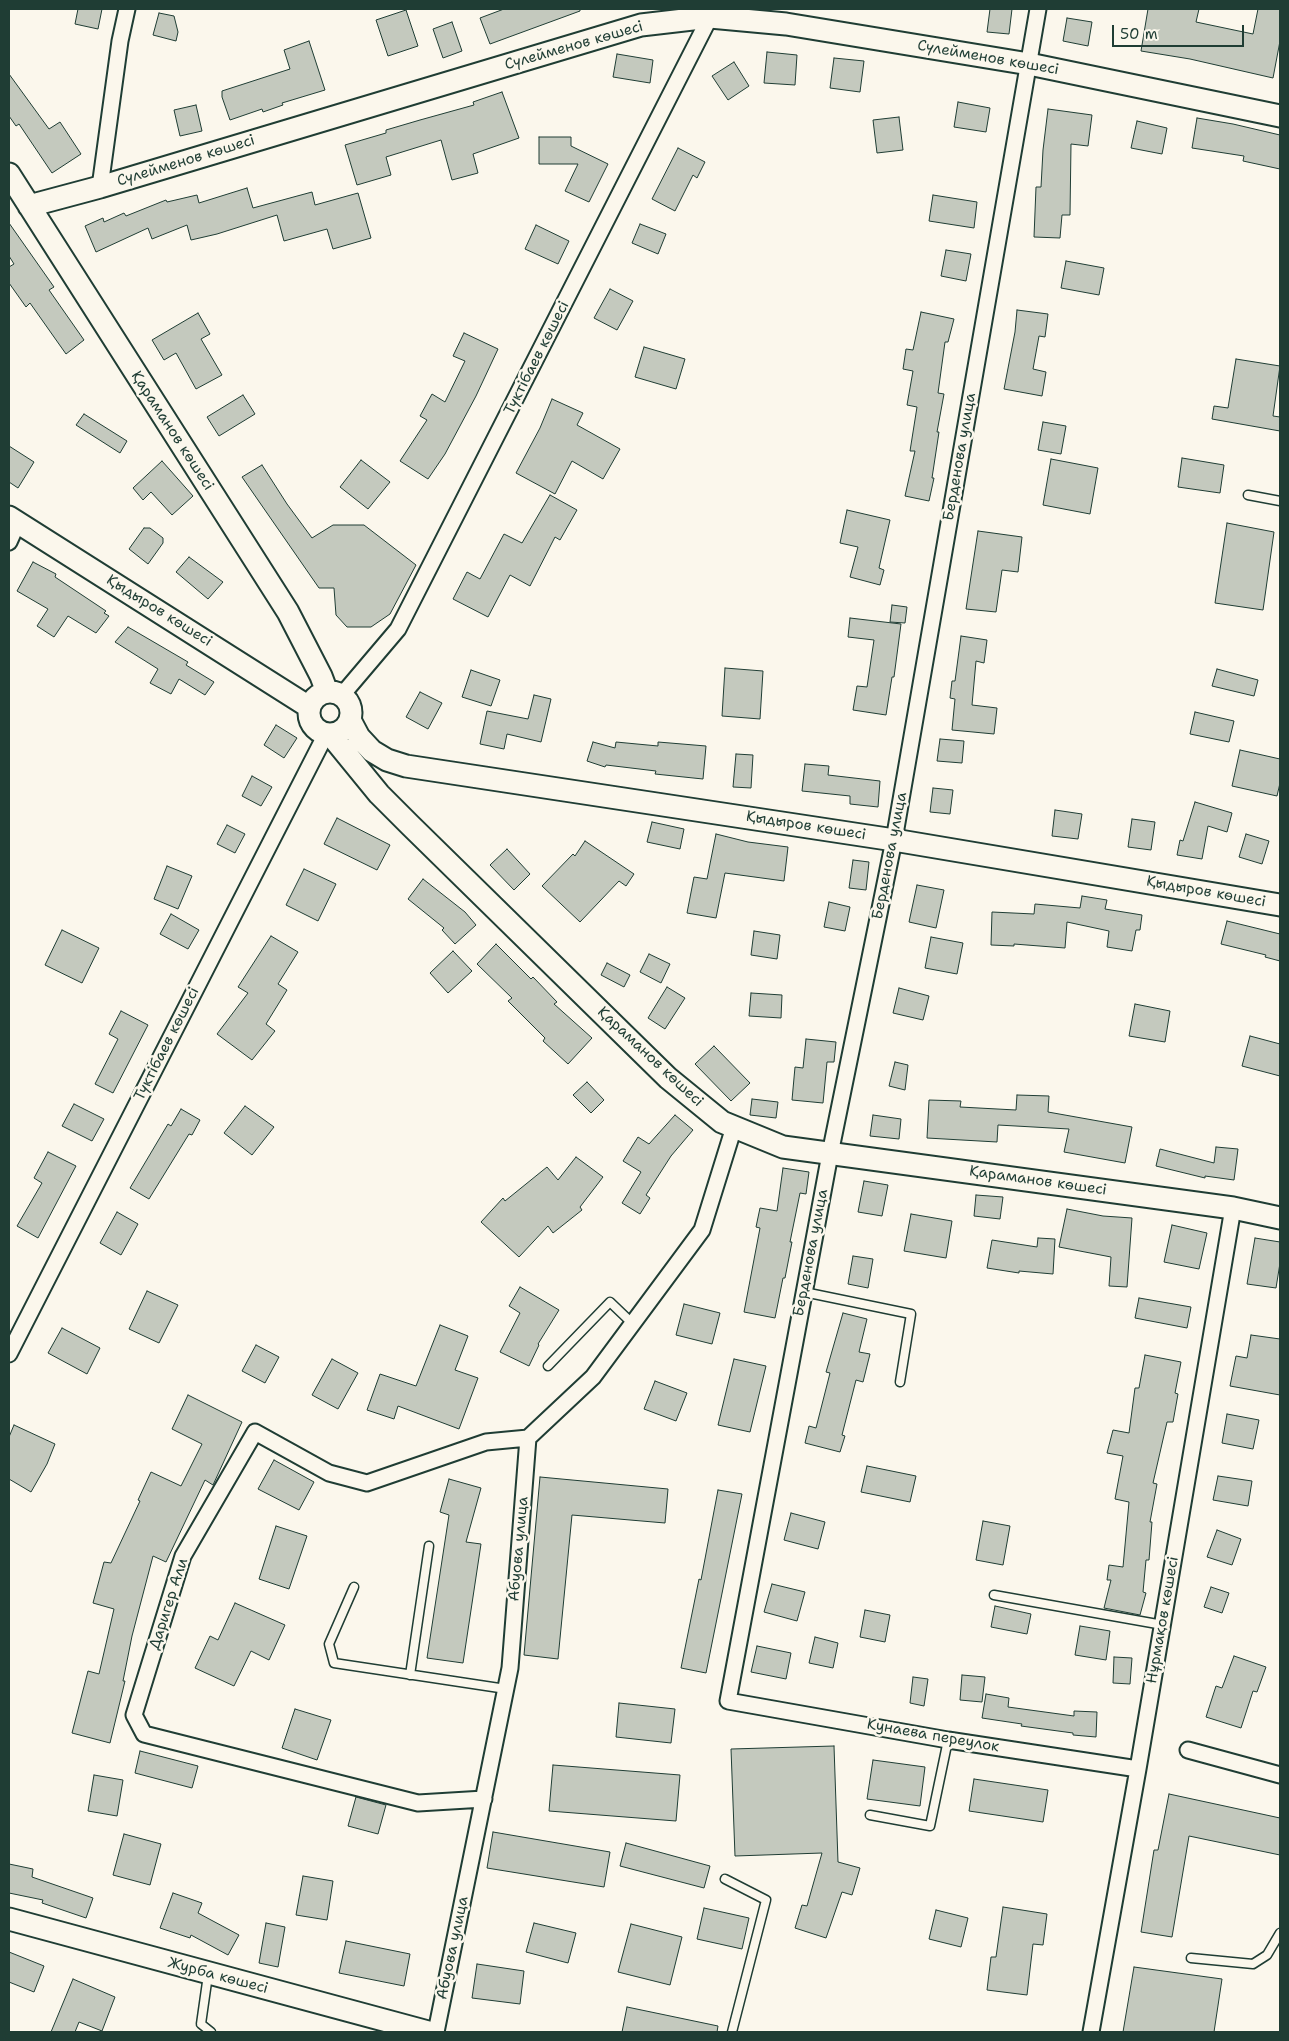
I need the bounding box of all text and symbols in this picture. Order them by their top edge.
scale bar [1114,15,1246,47]
street label: Сүлейменов көшесі [503,18,645,74]
text: 50 m [1120,24,1158,44]
street label: Сүлейменов көшесі [916,37,1060,79]
street label: Сүлейменов көшесі [115,131,257,191]
street label: Түктібаев көшесі [501,298,573,418]
street label: Қараманов көшесі [127,368,217,494]
street label: Берденова улица [940,392,980,522]
street label: Қыдыров көшесі [103,571,215,651]
street label: Берденова улица [869,791,911,921]
street label: Қыдыров көшесі [745,808,867,844]
street label: Қыдыров көшесі [1145,873,1267,911]
street label: Түктібаев көшесі [131,984,203,1104]
street label: Қараманов көшесі [593,1003,707,1111]
street label: Қараманов көшесі [968,1162,1108,1200]
street label: Берденова улица [790,1188,832,1318]
street label: Абуова улица [505,1496,533,1602]
street label: Нұрмақов көшесі [1143,1555,1183,1685]
street label: Даригер Али [146,1556,192,1652]
street label: Кунаева переулок [865,1716,1001,1756]
street label: Абуова улица [433,1895,473,2001]
street label: Журба көшесі [166,1954,270,1998]

